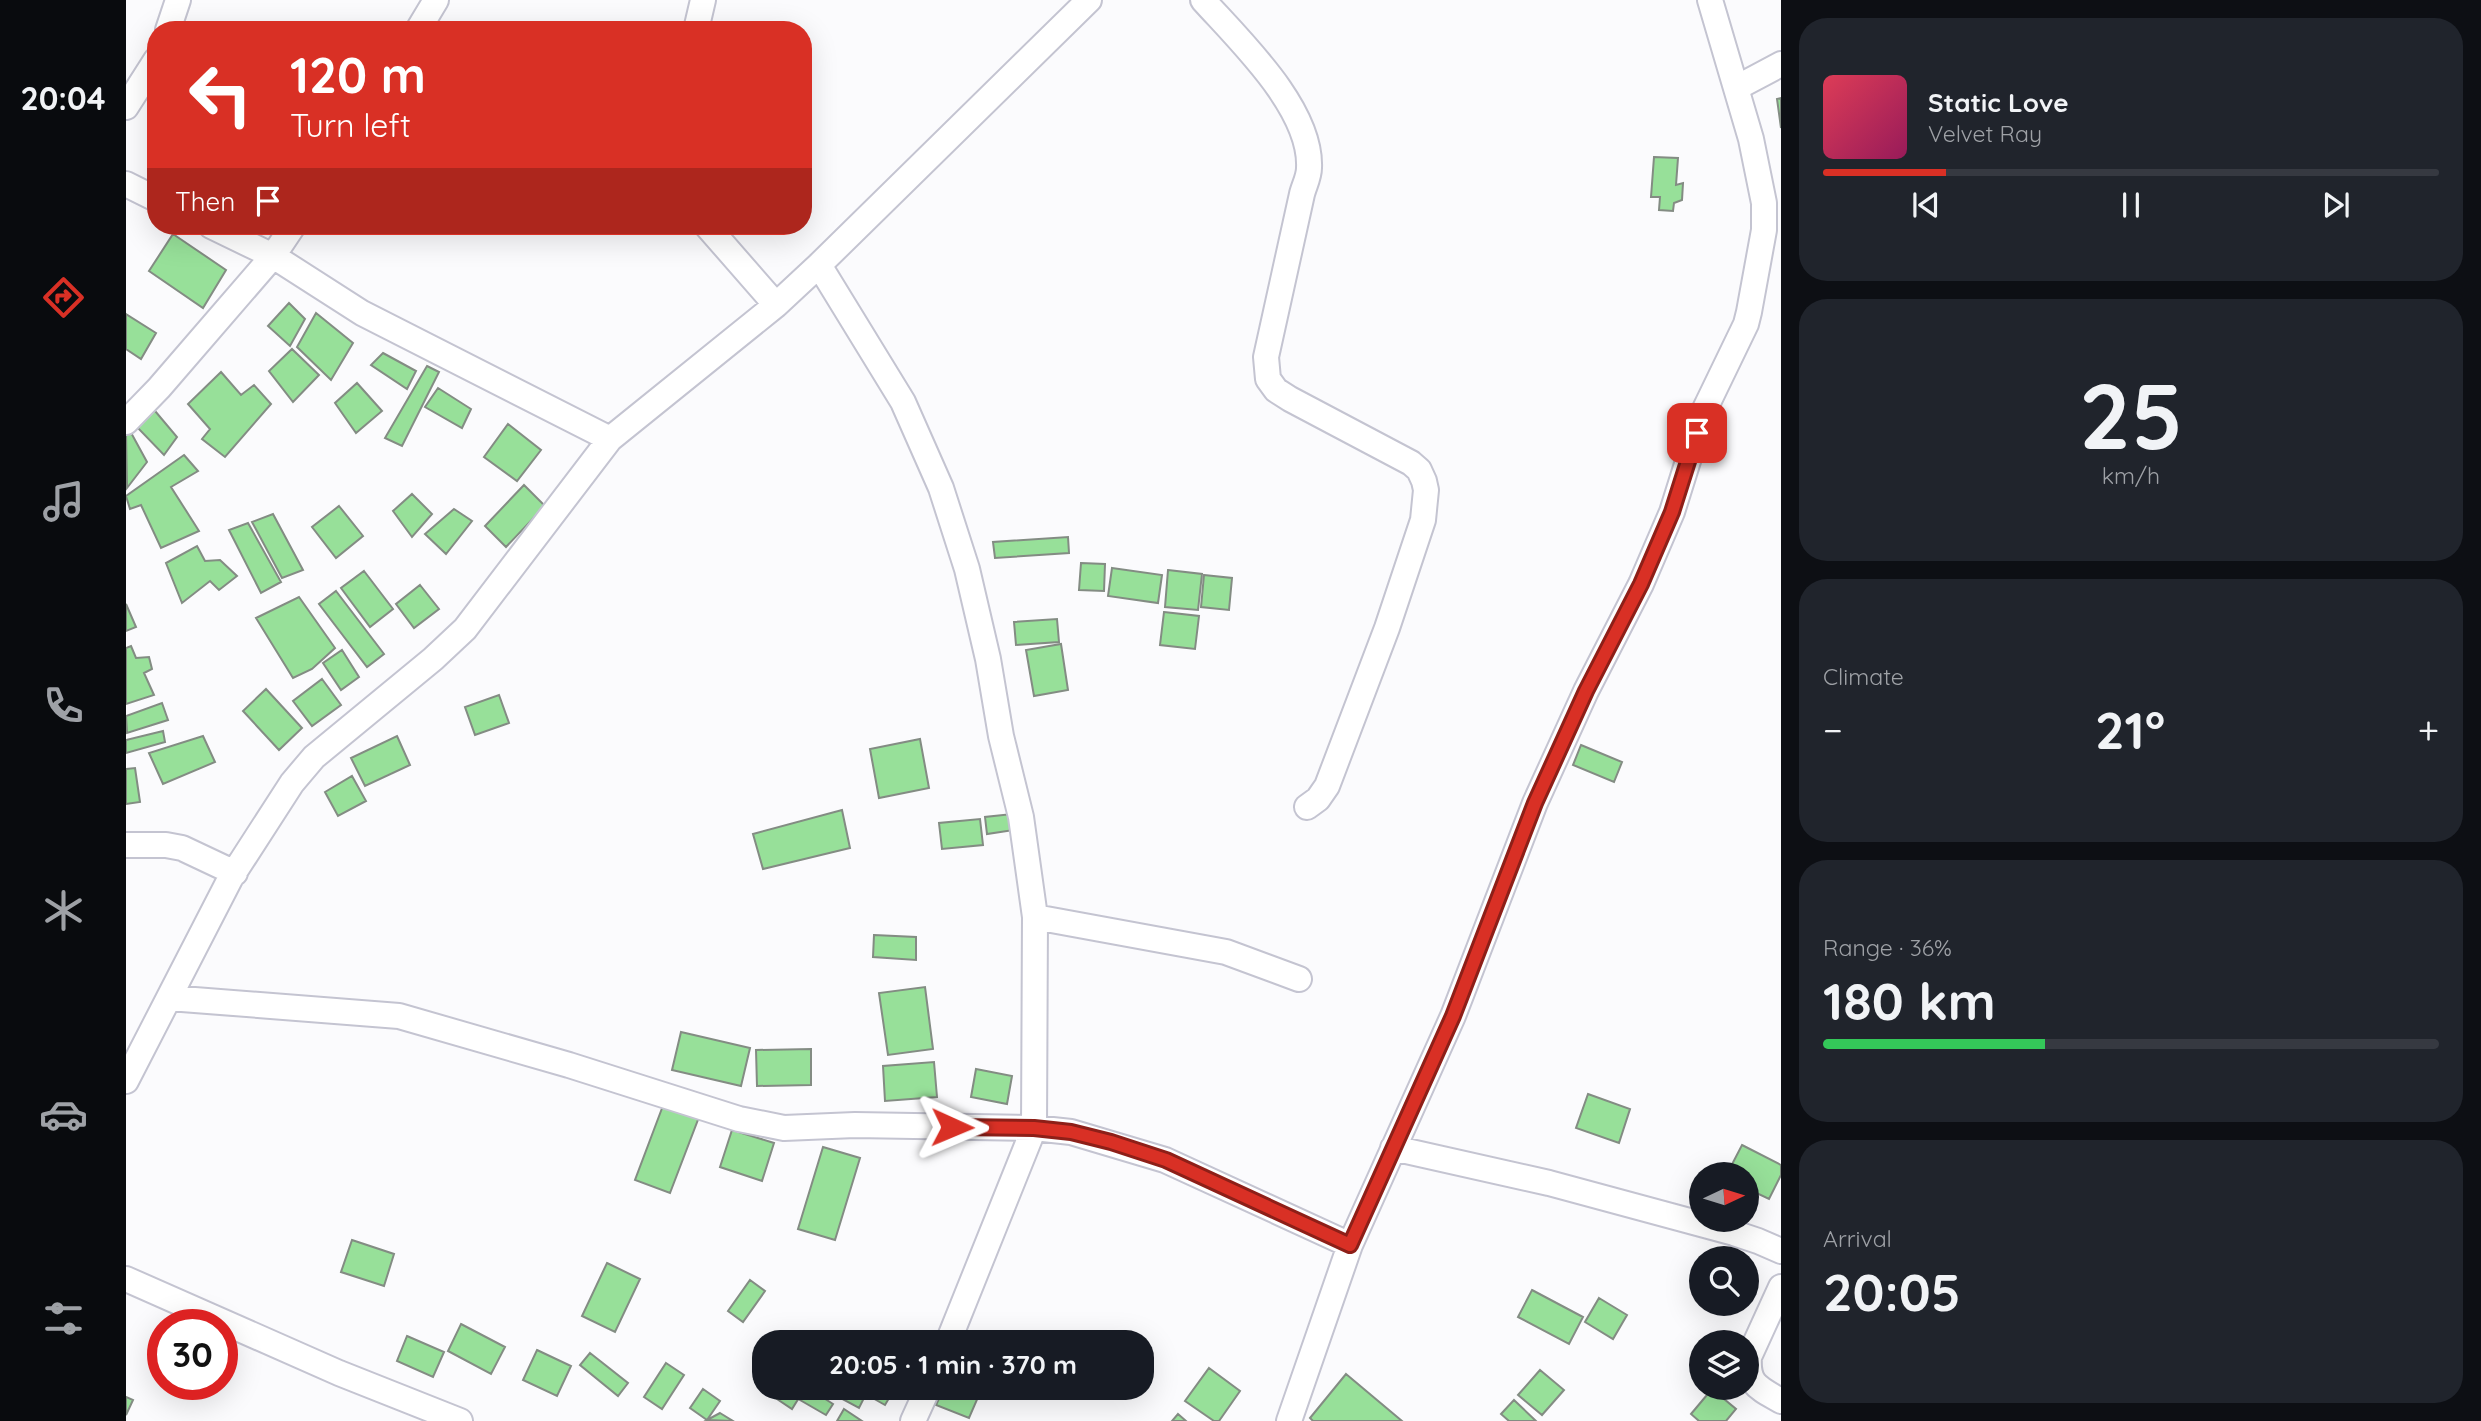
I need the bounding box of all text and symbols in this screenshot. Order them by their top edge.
text: 120 m [290,44,426,105]
icon: left [175,49,266,140]
text: 20:04 [20,78,106,118]
text: Static Love [1928,86,2069,119]
text: Turn left [290,105,411,145]
text: Velvet Ray [1928,119,2042,148]
icon: arrive [249,182,287,220]
text: Then [175,185,235,218]
icon: previous [1907,186,1945,224]
icon: pause [2112,186,2150,224]
icon: next [2317,186,2355,224]
icon: directions [39,273,88,322]
text: 25 [2079,358,2183,472]
pin [1667,403,1727,463]
icon: arrive [1678,414,1716,452]
text: km/h [2102,461,2160,490]
icon: music [39,477,88,526]
text: Climate [1823,662,1904,691]
icon: phone [39,681,88,730]
text: 21° [2095,697,2165,762]
text: − [1823,706,1843,754]
text: + [2418,706,2439,754]
icon: climate [39,886,88,935]
text: Range · 36% [1823,933,1952,962]
text: 180 km [1823,968,1996,1033]
icon: car [39,1090,88,1139]
position arrow [915,1090,989,1164]
north arrow [1689,1162,1759,1232]
map controls [1689,1162,1759,1400]
text: Arrival [1823,1224,1892,1253]
button: search [1689,1246,1759,1316]
text: 20:05 [1823,1259,1961,1324]
icon: filters [39,1294,88,1343]
speed limit sign: 30 [147,1309,238,1400]
button: layers [1689,1330,1759,1400]
text: 20:05 · 1 min · 370 m [829,1348,1077,1381]

